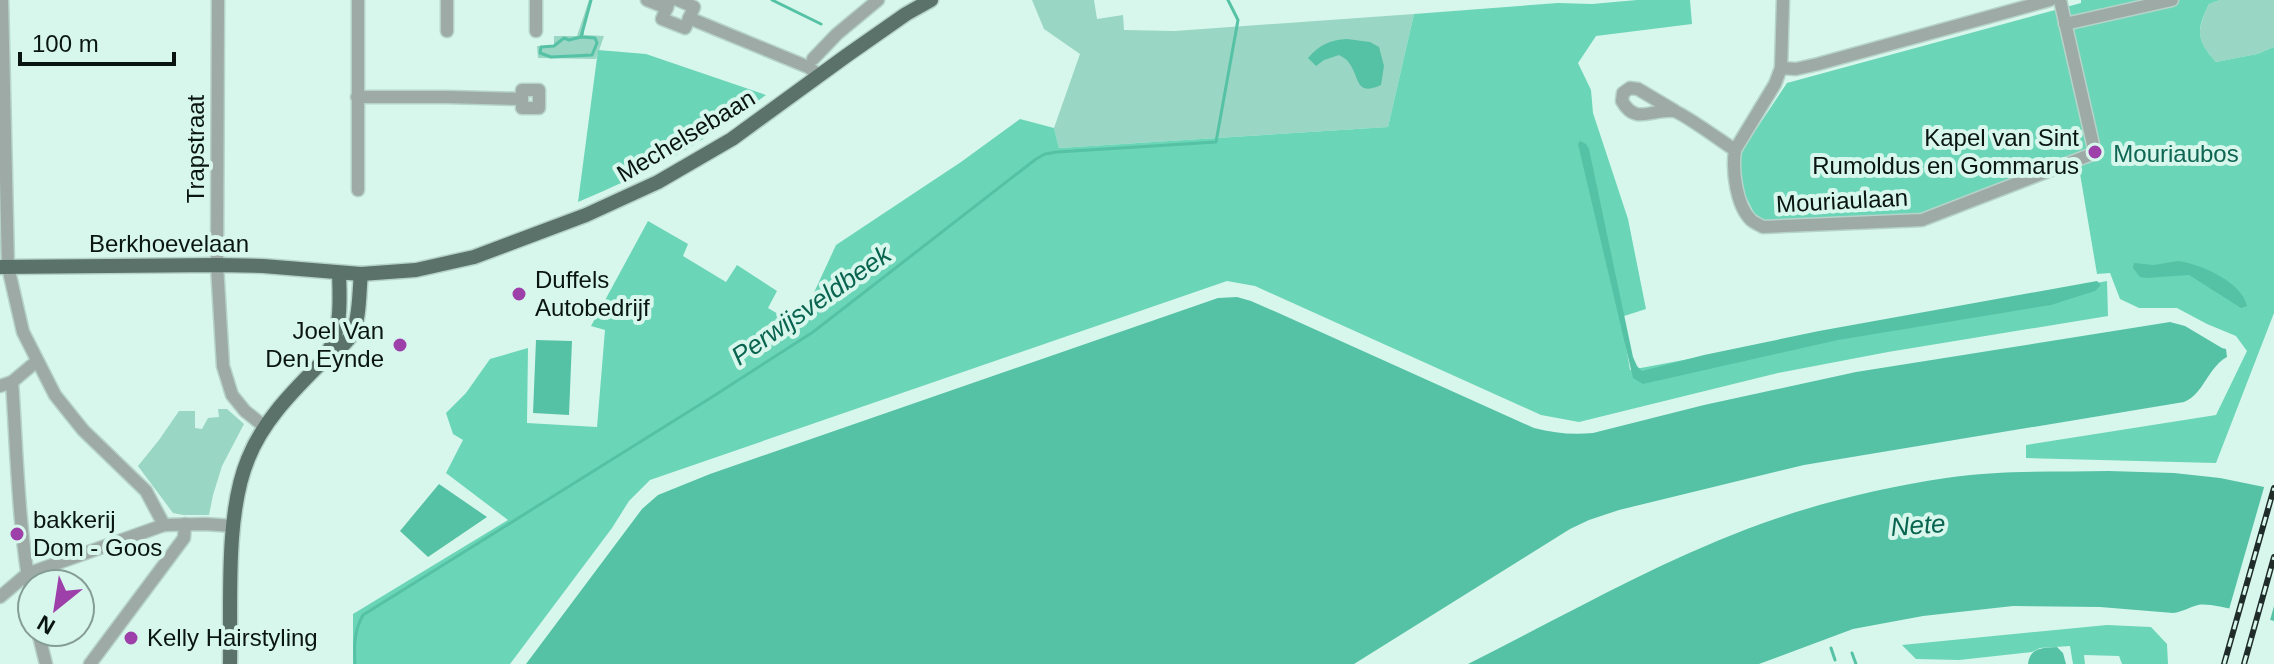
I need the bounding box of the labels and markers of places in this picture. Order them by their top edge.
place label: Kapel van Sint Rumoldus en Gommarus [1812,124,2079,179]
marker: Kapel van Sint Rumoldus en Gommarus [2086,143,2104,161]
place label: Duffels Autobedrijf [535,266,650,321]
marker: Duffels Autobedrijf [510,285,528,303]
place label: Joel Van Den Eynde [265,317,384,372]
marker: Joel Van Den Eynde [391,336,409,354]
place label: bakkerij Dom - Goos [33,506,162,561]
marker: bakkerij Dom - Goos [8,525,26,543]
place label: Kelly Hairstyling [147,624,318,651]
marker: Kelly Hairstyling [122,629,140,647]

